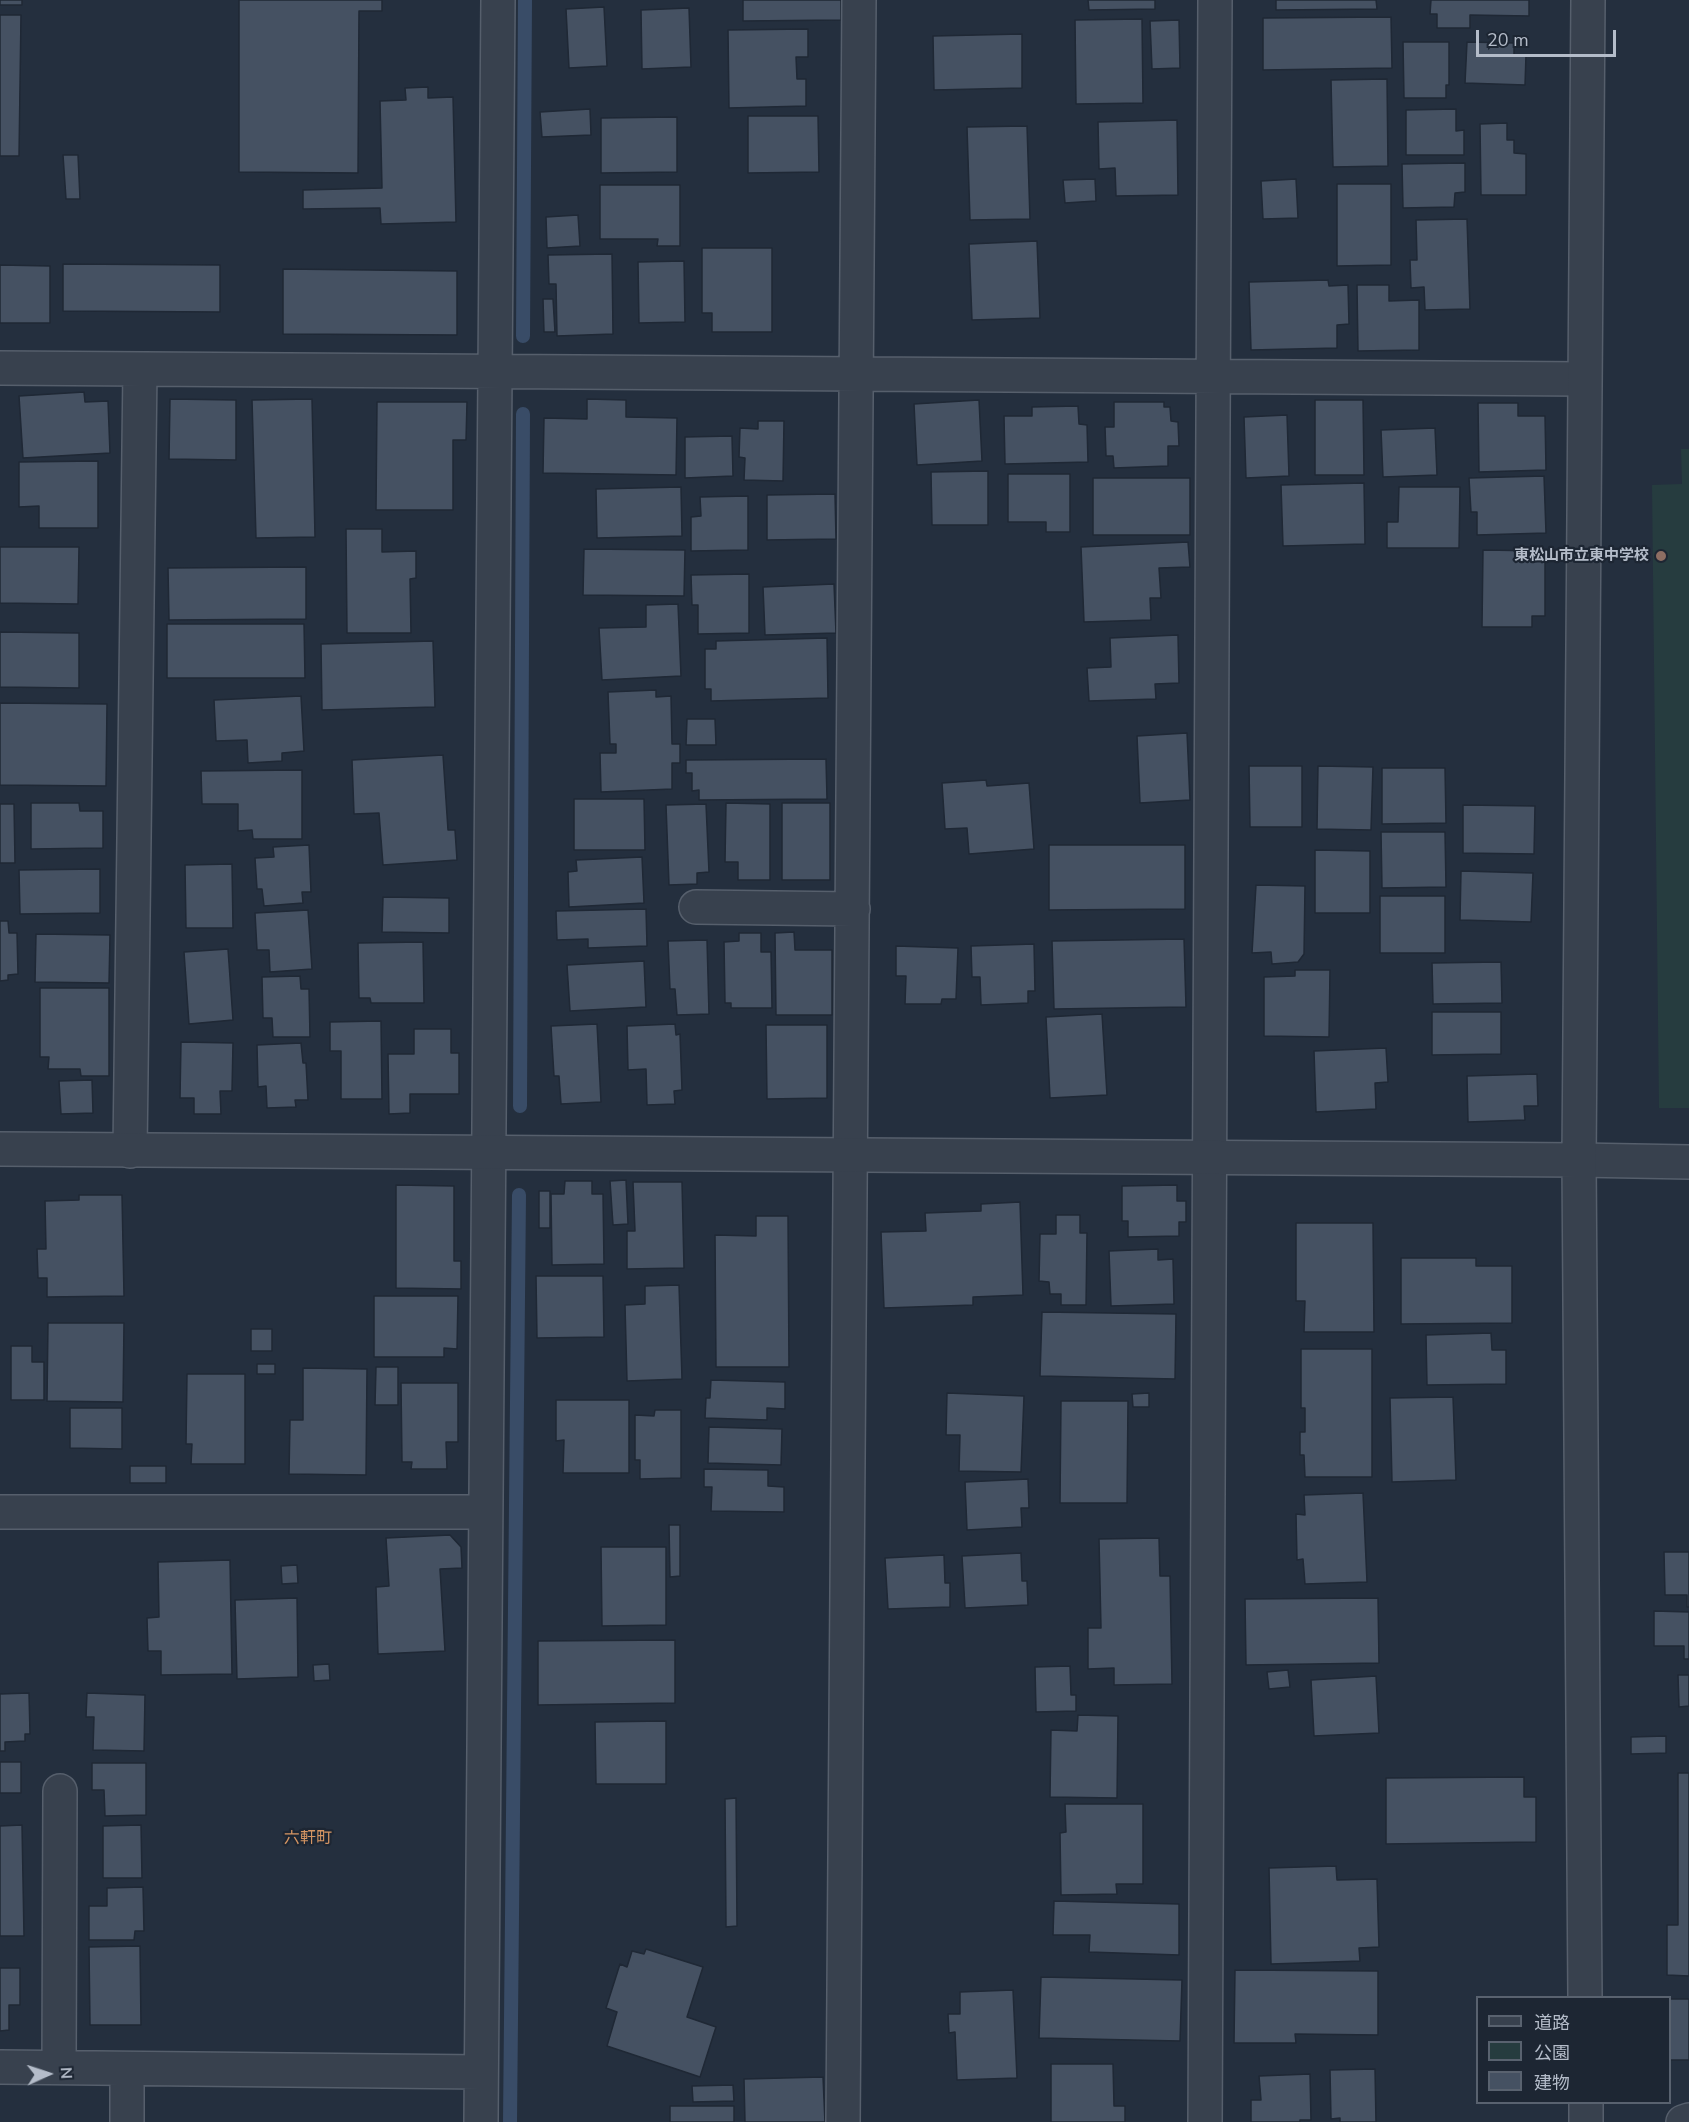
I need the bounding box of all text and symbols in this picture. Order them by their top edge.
scale bar [1479,18,1618,56]
text: 20 m [1487,28,1529,52]
place label: 東松山市立東中学校 [1514,547,1649,565]
marker: 東松山市立東中学校 [1654,549,1668,563]
district label: 六軒町 [284,1829,332,1849]
legend [1476,1996,1671,2104]
text: 道路 [1534,2011,1570,2035]
text: 公園 [1534,2041,1570,2065]
north arrow [18,2044,78,2104]
text: N [55,2067,77,2080]
text: 建物 [1534,2071,1570,2095]

